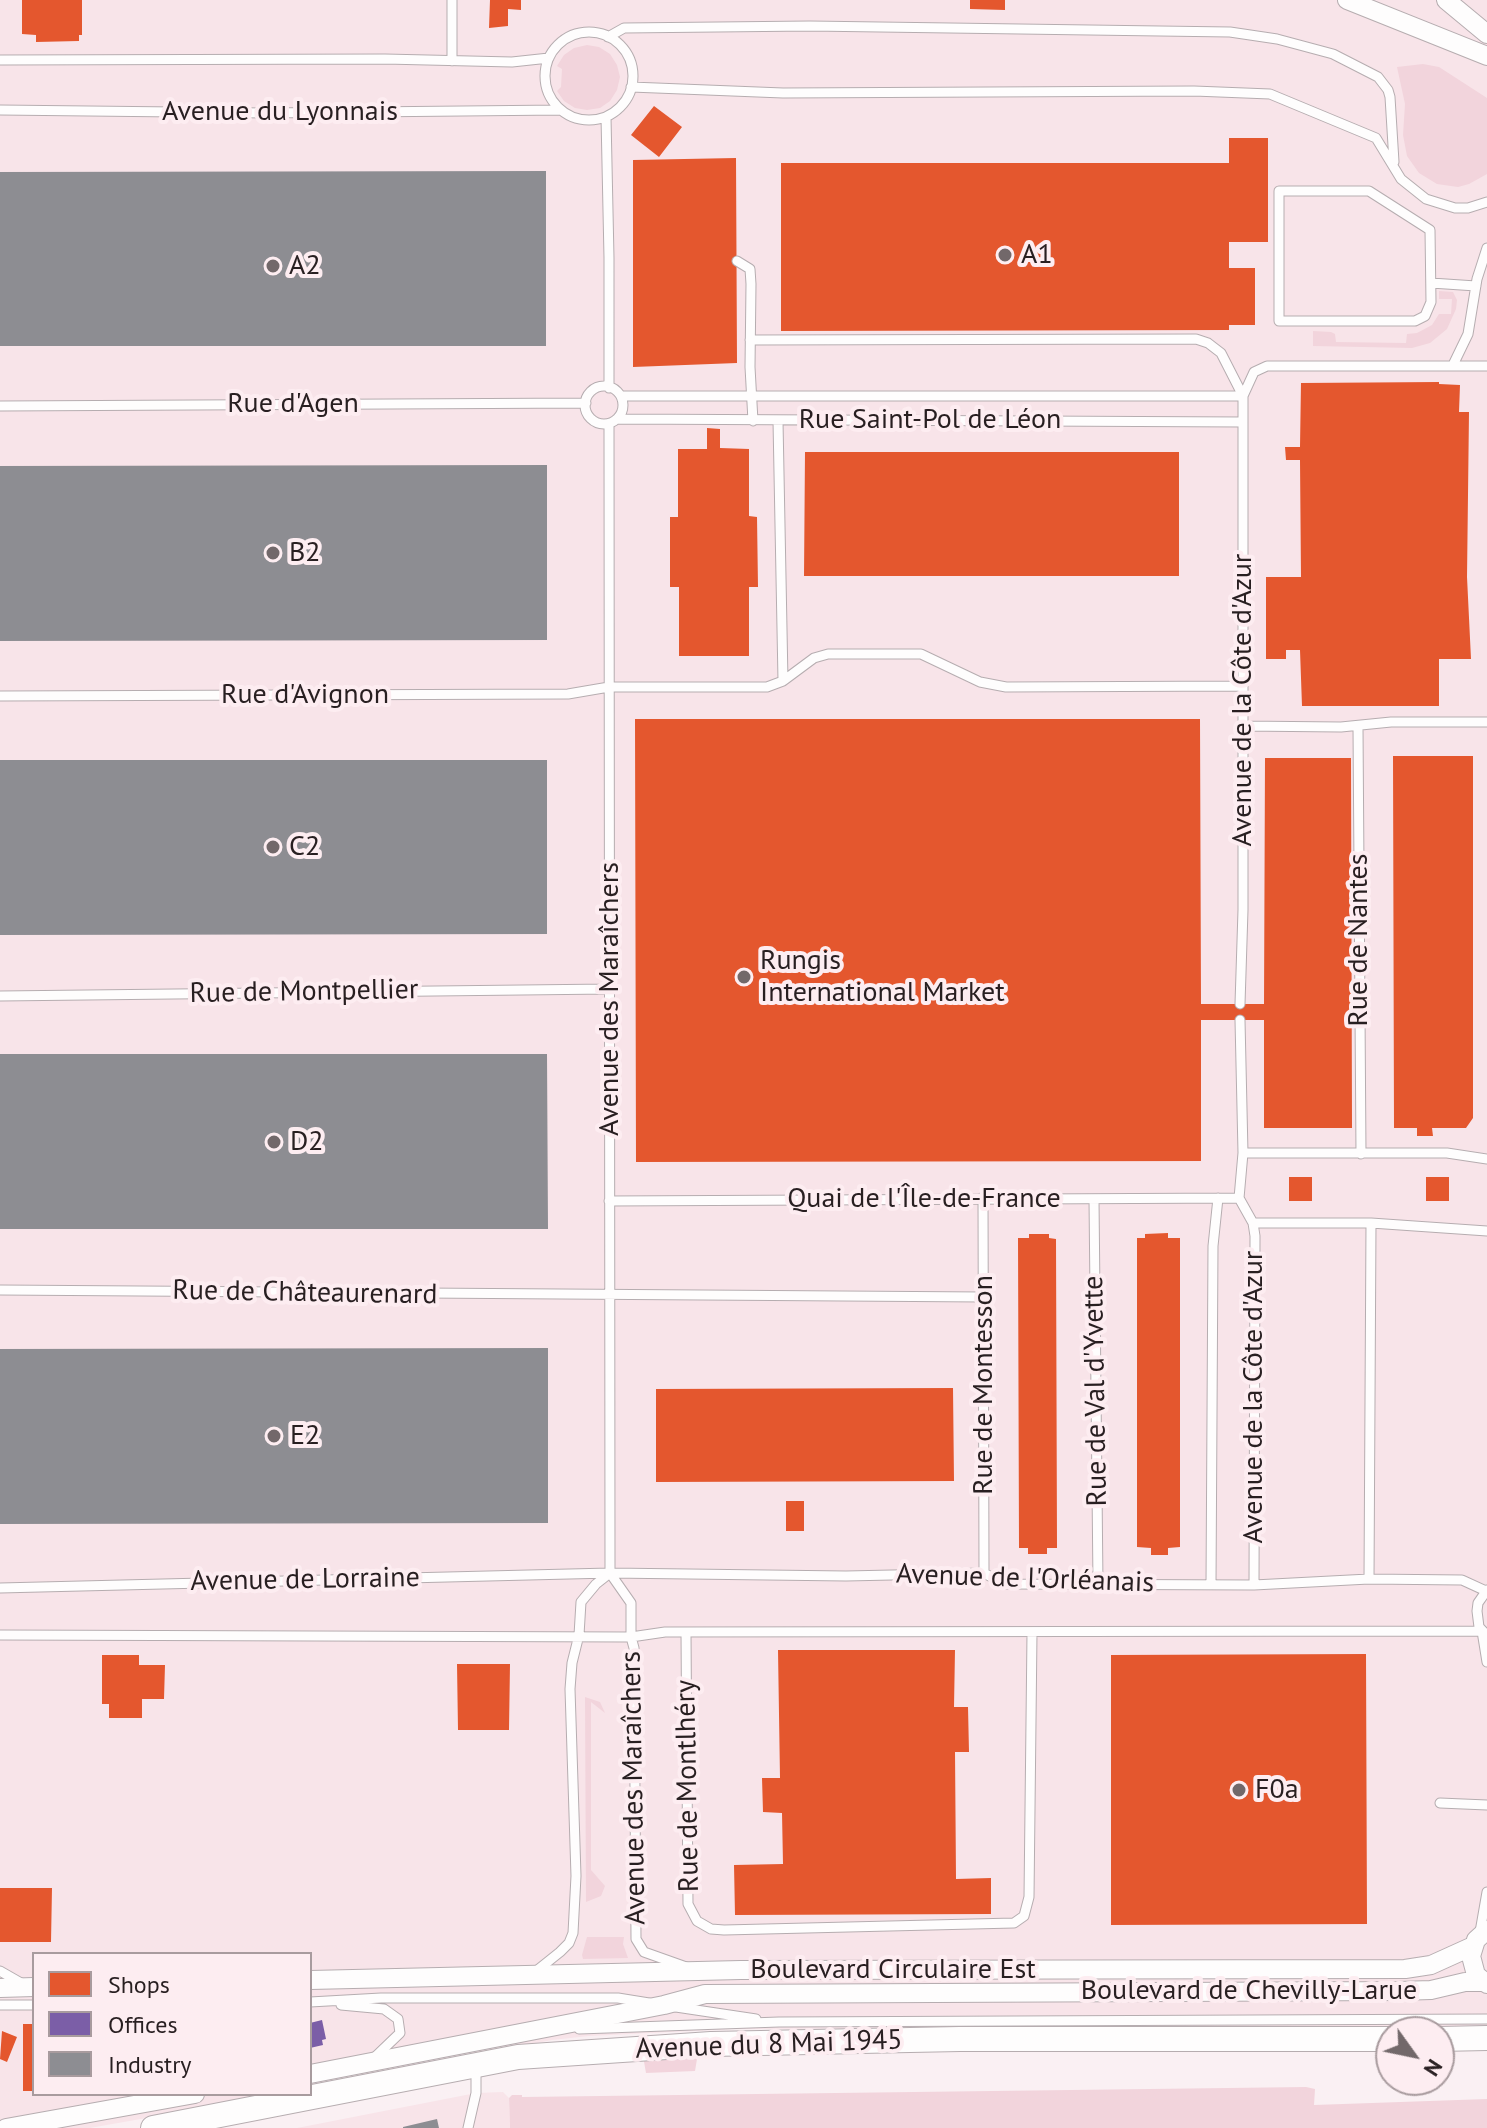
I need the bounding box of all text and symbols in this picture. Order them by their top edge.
street label: Avenue du Lyonnais [162,95,398,129]
place label: A1 [1021,238,1053,272]
marker: A1 [996,246,1014,264]
place label: A2 [289,249,321,283]
marker: A2 [264,257,282,275]
street label: Rue d'Agen [227,387,359,421]
street label: Rue Saint-Pol de Léon [799,403,1061,437]
place label: B2 [289,536,321,570]
marker: B2 [264,544,282,562]
street label: Avenue de la Côte d'Azur [1226,554,1260,846]
street label: Rue d'Avignon [221,678,389,712]
place label: C2 [289,830,320,864]
marker: C2 [264,838,282,856]
street label: Rue de Nantes [1342,853,1376,1027]
street label: Avenue des Maraîchers [593,862,627,1136]
place label: Rungis International Market [760,944,1005,1010]
marker: Rungis International Market [735,968,753,986]
street label: Rue de Montpellier [189,973,419,1011]
place label: D2 [290,1125,324,1159]
marker: D2 [265,1133,283,1151]
street label: Quai de l'Île-de-France [787,1182,1061,1216]
street label: Avenue de la Côte d'Azur [1237,1251,1271,1543]
street label: Rue de Châteaurenard [172,1274,438,1312]
street label: Rue de Montesson [967,1275,1001,1495]
street label: Rue de Val d'Yvette [1077,1275,1115,1507]
place label: E2 [290,1419,320,1453]
marker: E2 [265,1427,283,1445]
street label: Avenue de l'Orléanais [895,1558,1155,1600]
street label: Avenue de Lorraine [190,1561,420,1599]
street label: Avenue des Maraîchers [615,1651,653,1925]
street label: Rue de Montlhéry [669,1680,707,1892]
place label: F0a [1255,1773,1299,1807]
marker: F0a [1230,1781,1248,1799]
legend [32,1952,312,2096]
street label: Boulevard Circulaire Est [750,1953,1036,1987]
text: Shops [108,1969,170,2000]
street label: Boulevard de Chevilly-Larue [1081,1974,1417,2008]
text: Offices [108,2009,178,2040]
north arrow [1375,2016,1455,2096]
street label: Avenue du 8 Mai 1945 [635,2024,903,2066]
text: Industry [108,2049,192,2080]
text: N [1418,2054,1449,2082]

